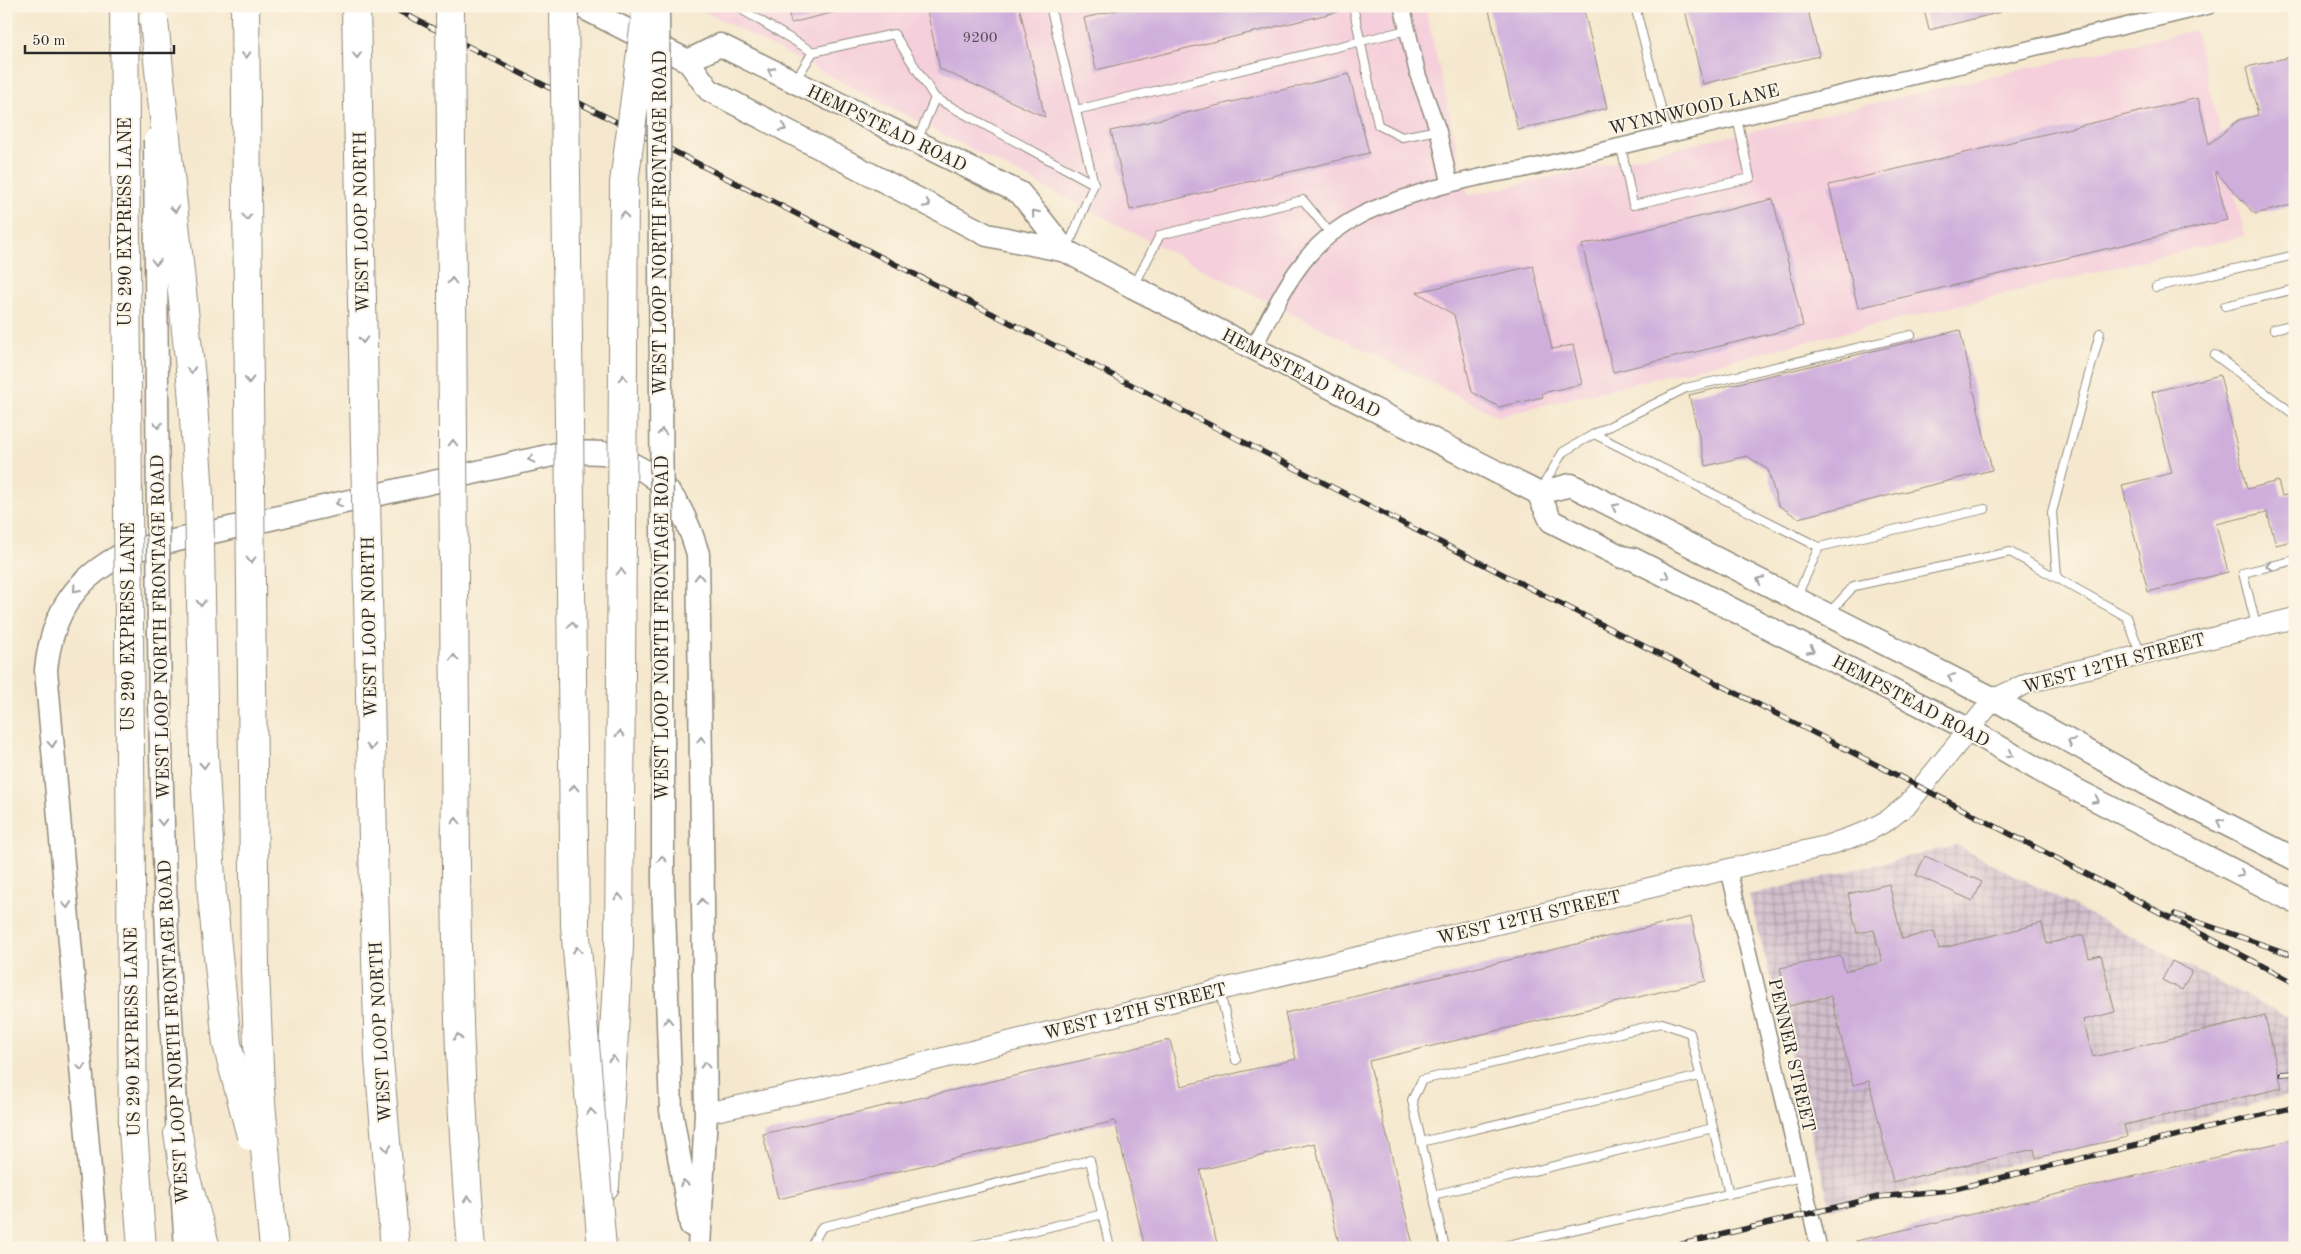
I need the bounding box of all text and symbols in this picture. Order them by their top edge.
scale bar [25,22,174,54]
house number: 9200 [963,31,997,46]
text: 50 m [32,34,66,49]
street label: WEST LOOP NORTH FRONTAGE ROAD [652,50,670,396]
one-way arrow [352,51,363,59]
one-way arrow [241,52,251,59]
one-way arrow [767,67,776,77]
street label: HEMPSTEAD ROAD [804,82,969,175]
street label: WYNNWOOD LANE [1607,82,1781,138]
street label: US 290 EXPRESS LANE [117,117,135,327]
one-way arrow [778,122,787,132]
street label: WEST LOOP NORTH [351,131,373,313]
one-way arrow [922,198,931,208]
one-way arrow [169,205,180,213]
one-way arrow [1033,210,1041,219]
one-way arrow [619,211,629,219]
one-way arrow [242,214,252,222]
one-way arrow [151,259,161,267]
one-way arrow [447,276,457,284]
street label: HEMPSTEAD ROAD [1218,326,1383,422]
one-way arrow [358,336,368,344]
one-way arrow [185,367,196,375]
one-way arrow [618,374,628,382]
one-way arrow [244,376,254,384]
one-way arrow [153,422,163,429]
one-way arrow [656,427,667,435]
one-way arrow [448,439,458,446]
one-way arrow [527,453,536,464]
street label: WEST LOOP NORTH FRONTAGE ROAD [149,454,173,800]
street label: WEST LOOP NORTH FRONTAGE ROAD [654,455,672,801]
one-way arrow [334,497,343,508]
one-way arrow [1611,503,1620,513]
street label: US 290 EXPRESS LANE [120,522,138,732]
street label: WEST LOOP NORTH [359,536,381,718]
one-way arrow [246,556,256,564]
one-way arrow [2264,560,2273,571]
one-way arrow [616,568,627,576]
one-way arrow [1661,570,1670,580]
one-way arrow [693,573,704,581]
one-way arrow [1756,576,1765,587]
one-way arrow [73,583,82,592]
one-way arrow [196,599,206,607]
one-way arrow [566,621,577,629]
street label: WEST 12TH STREET [2021,631,2208,697]
one-way arrow [1806,644,1815,654]
street label: HEMPSTEAD ROAD [1829,653,1992,751]
one-way arrow [449,654,459,662]
one-way arrow [1947,673,1956,683]
one-way arrow [615,730,625,738]
one-way arrow [696,736,706,744]
one-way arrow [2068,738,2077,748]
one-way arrow [46,740,57,748]
one-way arrow [366,744,376,752]
one-way arrow [2004,748,2013,758]
one-way arrow [199,761,210,769]
one-way arrow [568,783,579,791]
one-way arrow [2091,794,2100,804]
one-way arrow [450,816,461,824]
one-way arrow [2216,818,2225,828]
one-way arrow [157,819,167,827]
one-way arrow [657,855,668,863]
street label: WEST LOOP NORTH FRONTAGE ROAD [156,859,192,1205]
one-way arrow [2236,868,2245,878]
street label: WEST 12TH STREET [1435,888,1623,948]
one-way arrow [614,893,624,900]
one-way arrow [696,898,707,906]
one-way arrow [61,902,72,910]
street label: US 290 EXPRESS LANE [122,927,144,1137]
street label: WEST LOOP NORTH [367,941,395,1123]
one-way arrow [572,946,583,954]
street label: PENNER STREET [1765,977,1817,1134]
street label: WEST 12TH STREET [1042,980,1229,1043]
one-way arrow [662,1017,673,1025]
one-way arrow [453,1033,464,1041]
one-way arrow [607,1055,618,1063]
one-way arrow [700,1060,710,1068]
one-way arrow [75,1064,86,1072]
one-way arrow [585,1108,596,1116]
one-way arrow [381,1145,392,1153]
one-way arrow [679,1178,689,1187]
one-way arrow [462,1195,473,1203]

